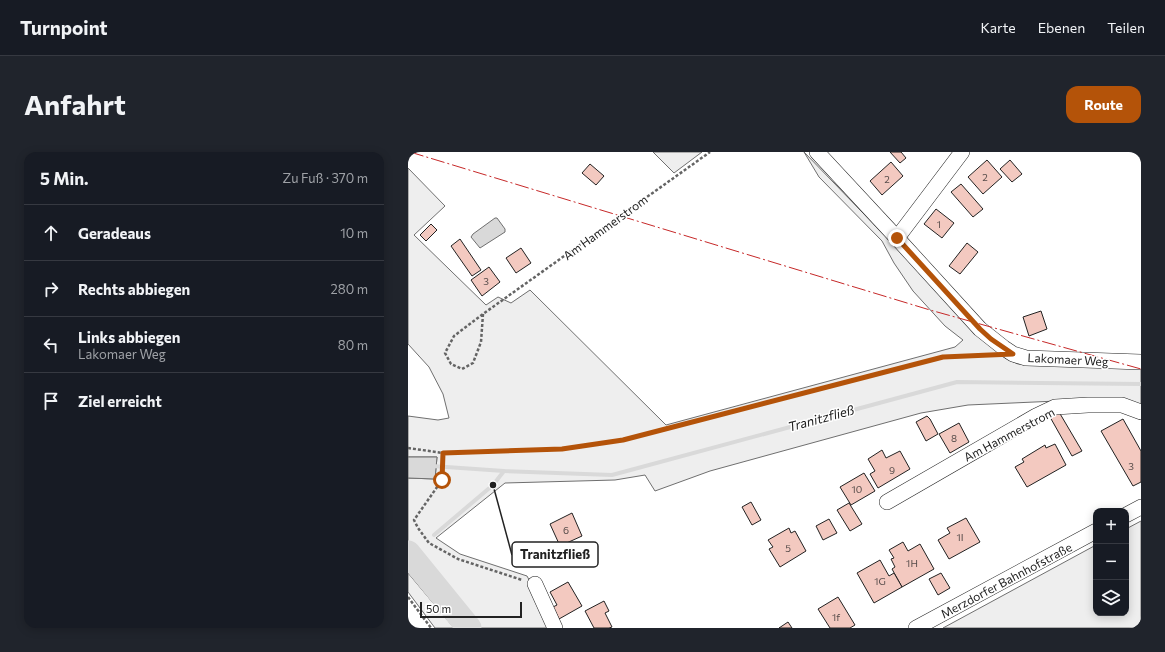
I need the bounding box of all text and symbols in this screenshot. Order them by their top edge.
text: Turnpoint [20,16,108,39]
text: Karte [980,19,1016,36]
text: Ebenen [1038,19,1085,36]
text: Teilen [1107,19,1145,36]
button: Route [1066,86,1141,123]
text: Anfahrt [24,87,126,121]
text: 5 Min. [40,168,89,189]
text: Zu Fuß · 370 m [283,170,368,186]
house number: 2 [982,171,988,183]
house number: 2 [884,173,890,185]
street label: Am Hammerstrom [560,192,650,262]
house number: 1 [937,218,941,230]
icon: ahead [40,222,62,244]
text: Geradeaus [78,224,151,242]
text: 10 m [340,225,368,241]
route end [888,229,906,247]
house number: 3 [483,275,489,287]
icon: right [40,278,62,300]
text: Rechts abbiegen [78,280,190,298]
text: 280 m [331,281,368,297]
text: Links abbiegen [78,328,180,346]
icon: left [40,334,62,356]
text: 80 m [338,337,368,353]
text: Lakomaer Weg [78,346,166,362]
street label: Lakomaer Weg [1027,350,1109,368]
icon: arrive [40,390,62,412]
text: Ziel erreicht [78,392,162,410]
water label: Tranitzfließ [786,401,856,435]
street label: Am Hammerstrom [961,404,1057,464]
house number: 8 [951,432,957,444]
house number: 3 [1128,460,1134,472]
house number: 9 [889,464,895,476]
route start [433,471,451,489]
house number: 10 [852,483,862,495]
map controls [1093,508,1129,616]
button: + [1093,508,1129,544]
house number: 6 [563,524,569,536]
house number: 1I [956,531,964,543]
street label: Merzdorfer Bahnhofstraße [938,539,1074,621]
callout: Tranitzfließ [512,542,598,567]
house number: 5 [785,542,791,554]
button: − [1093,544,1129,580]
text: Tranitzfließ [520,546,590,562]
house number: 1H [906,557,918,569]
house number: 1G [874,575,886,587]
button: layers [1093,580,1129,616]
scale bar [420,600,522,619]
text: 50 m [426,602,451,615]
house number: 1f [832,611,840,623]

